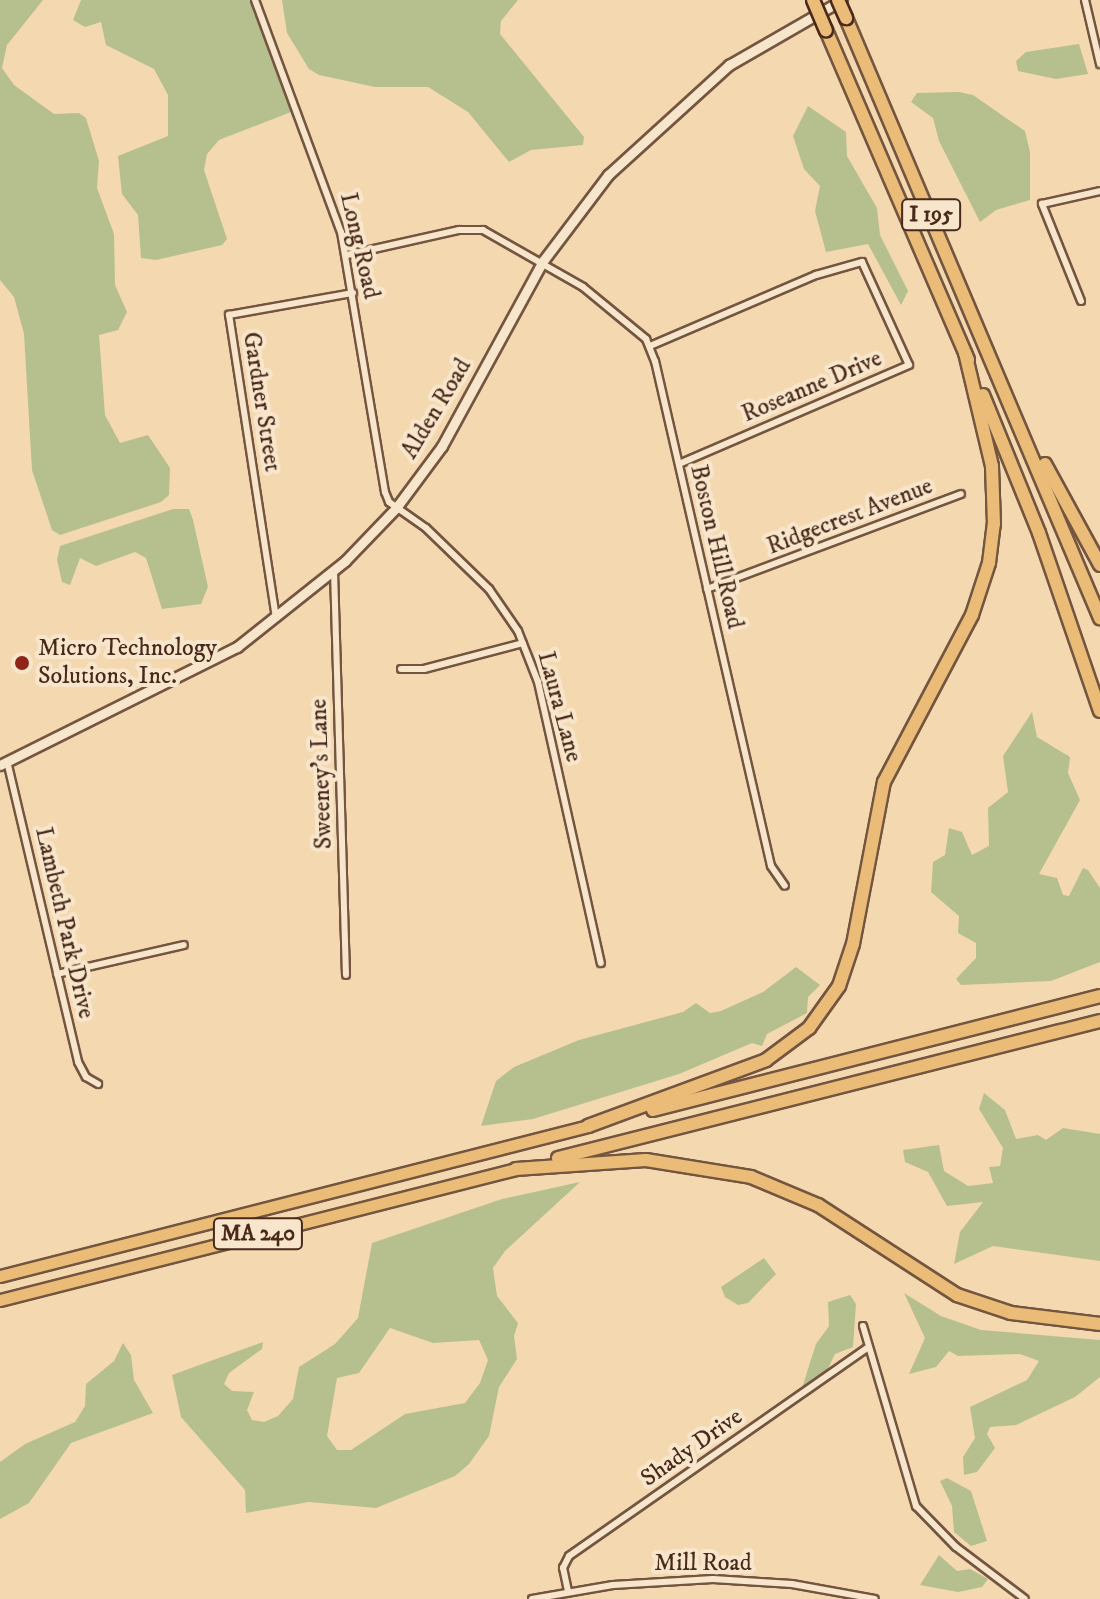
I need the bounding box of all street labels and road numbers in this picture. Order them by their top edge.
street label: Long Road [333,190,385,302]
road number: I 195 [901,197,961,233]
street label: Gardner Street [236,330,286,474]
street label: Roseanne Drive [738,345,886,429]
street label: Alden Road [396,354,478,464]
street label: Boston Hill Road [683,462,749,632]
street label: Ridgecrest Avenue [763,472,937,562]
street label: Laura Lane [530,649,588,765]
street label: Sweeney's Lane [305,698,339,850]
street label: Lambeth Park Drive [28,825,100,1021]
road number: MA 240 [212,1216,304,1252]
street label: Shady Drive [636,1403,748,1493]
street label: Mill Road [654,1550,752,1578]

